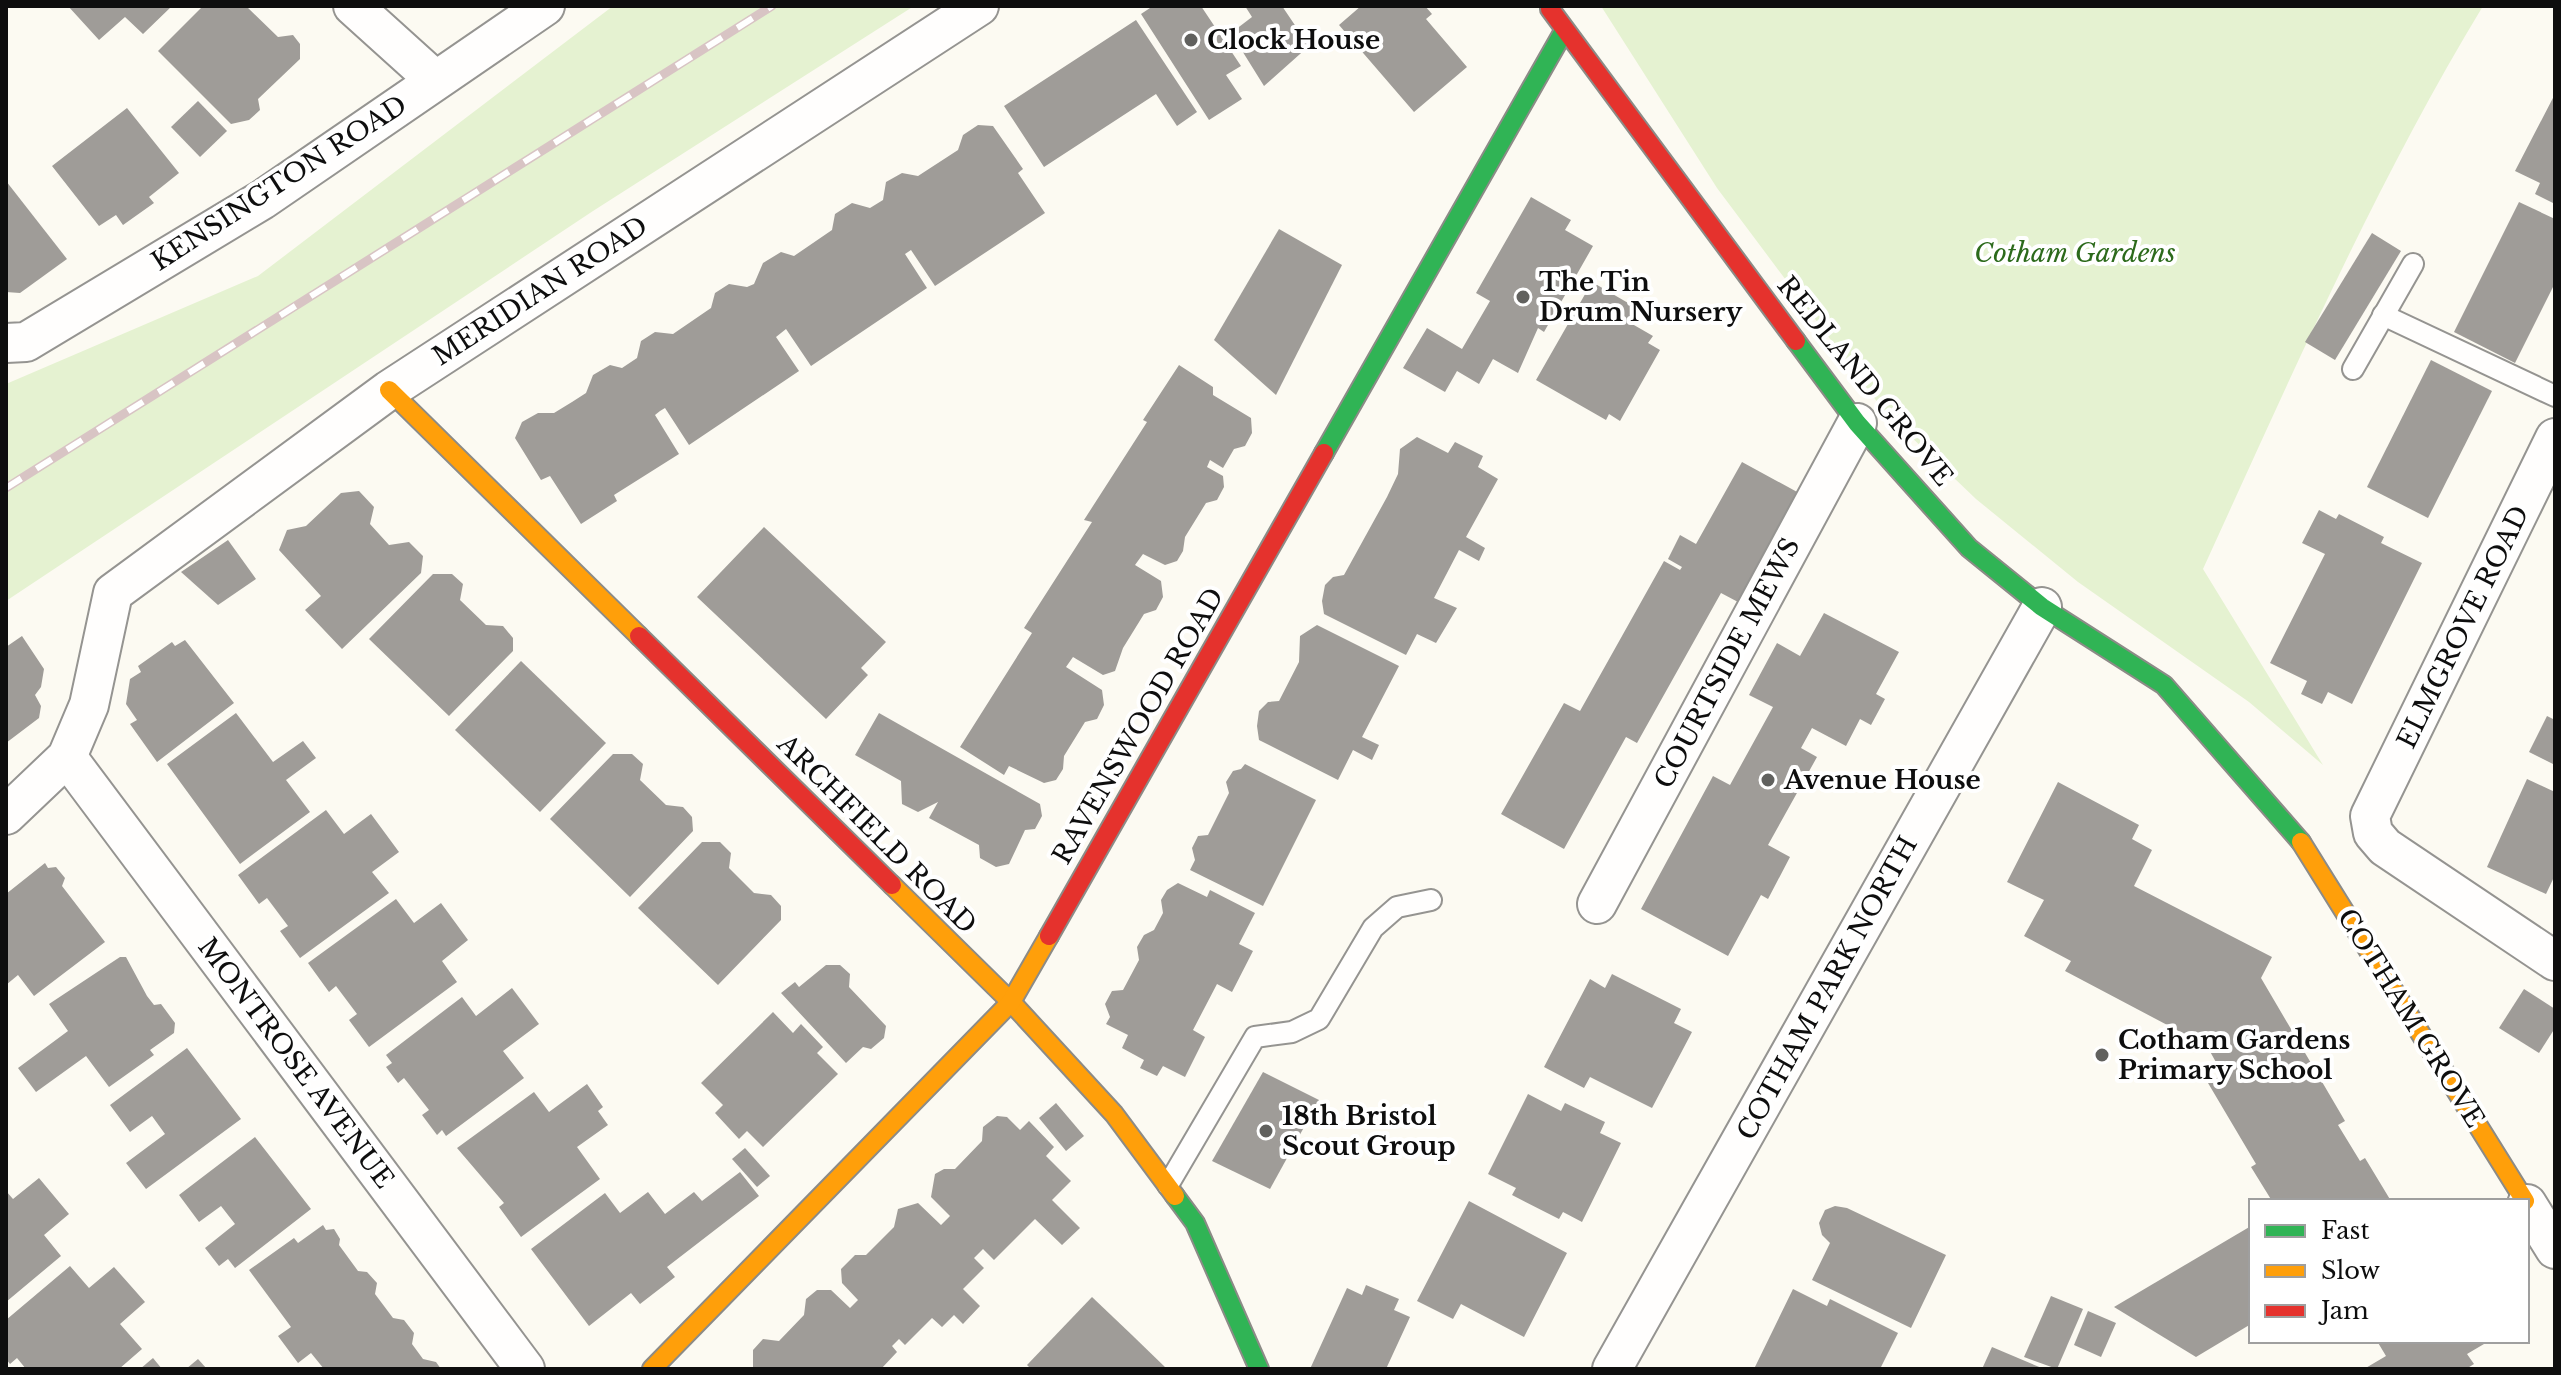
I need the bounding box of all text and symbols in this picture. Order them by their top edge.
place label: Clock House [1207,24,1380,56]
marker: Clock House [1182,31,1200,49]
street label: KENSINGTON ROAD [145,88,413,278]
street label: MERIDIAN ROAD [427,210,653,372]
park label: Cotham Gardens [1974,237,2176,269]
place label: The Tin Drum Nursery [1539,266,1742,328]
street label: REDLAND GROVE [1771,270,1959,492]
marker: The Tin Drum Nursery [1514,288,1532,306]
street label: ELMGROVE ROAD [2390,500,2536,754]
street label: COURTSIDE MEWS [1647,532,1807,794]
street label: RAVENSWOOD ROAD [1046,582,1230,870]
street label: ARCHFIELD ROAD [770,727,983,940]
place label: Avenue House [1783,764,1981,796]
marker: Avenue House [1759,771,1777,789]
street label: COTHAM PARK NORTH [1730,831,1924,1145]
street label: COTHAM GROVE [2331,903,2491,1133]
street label: MONTROSE AVENUE [191,931,401,1195]
place label: Cotham Gardens Primary School [2118,1024,2350,1086]
marker: Cotham Gardens Primary School [2093,1046,2111,1064]
place label: 18th Bristol Scout Group [1282,1100,1456,1162]
marker: 18th Bristol Scout Group [1257,1122,1275,1140]
legend [2249,1199,2529,1343]
text: Fast [2321,1216,2369,1245]
text: Slow [2321,1256,2380,1285]
text: Jam [2318,1296,2369,1325]

